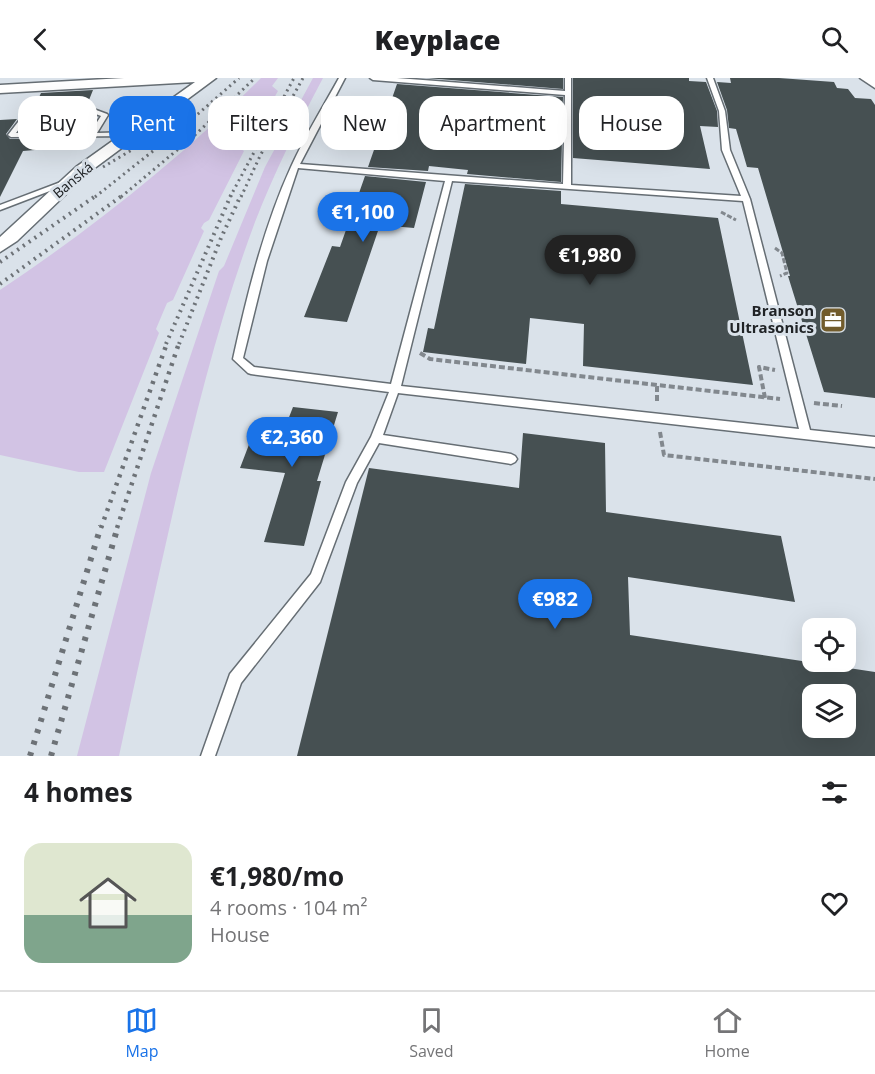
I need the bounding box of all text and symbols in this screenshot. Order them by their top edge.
text: Keyplace [375,21,500,58]
icon: back [24,23,57,56]
icon: search [818,23,851,56]
chip: Buy [18,96,97,150]
chip: Rent [109,96,196,150]
chip: Filters [208,96,309,150]
chip: New [321,96,407,150]
chip: Apartment [419,96,567,150]
chip: House [579,96,684,150]
street label: Banská [48,157,97,202]
pin: €1,100 [314,192,412,243]
text: €1,100 [332,198,394,225]
pin: €1,980 [541,235,639,286]
text: €1,980 [559,241,621,268]
place label: Branson Ultrasonics [729,300,814,337]
office icon: Branson Ultrasonics [818,305,848,335]
pin: €2,360 [243,417,341,468]
text: €2,360 [261,423,323,450]
pin: €982 [519,579,591,630]
text: €982 [532,585,578,612]
map controls [802,618,856,738]
button: locate [802,618,856,672]
button: layers [802,684,856,738]
text: 4 homes [24,774,133,810]
icon: filters [818,776,851,809]
text: €1,980/mo [210,858,344,894]
icon: home [72,867,144,939]
icon: heart [818,887,851,920]
text: 4 rooms · 104 m² [210,894,368,921]
text: House [210,921,270,948]
tab: Map [125,1004,158,1062]
tab: Saved [409,1004,454,1062]
tab: Home [704,1004,750,1062]

